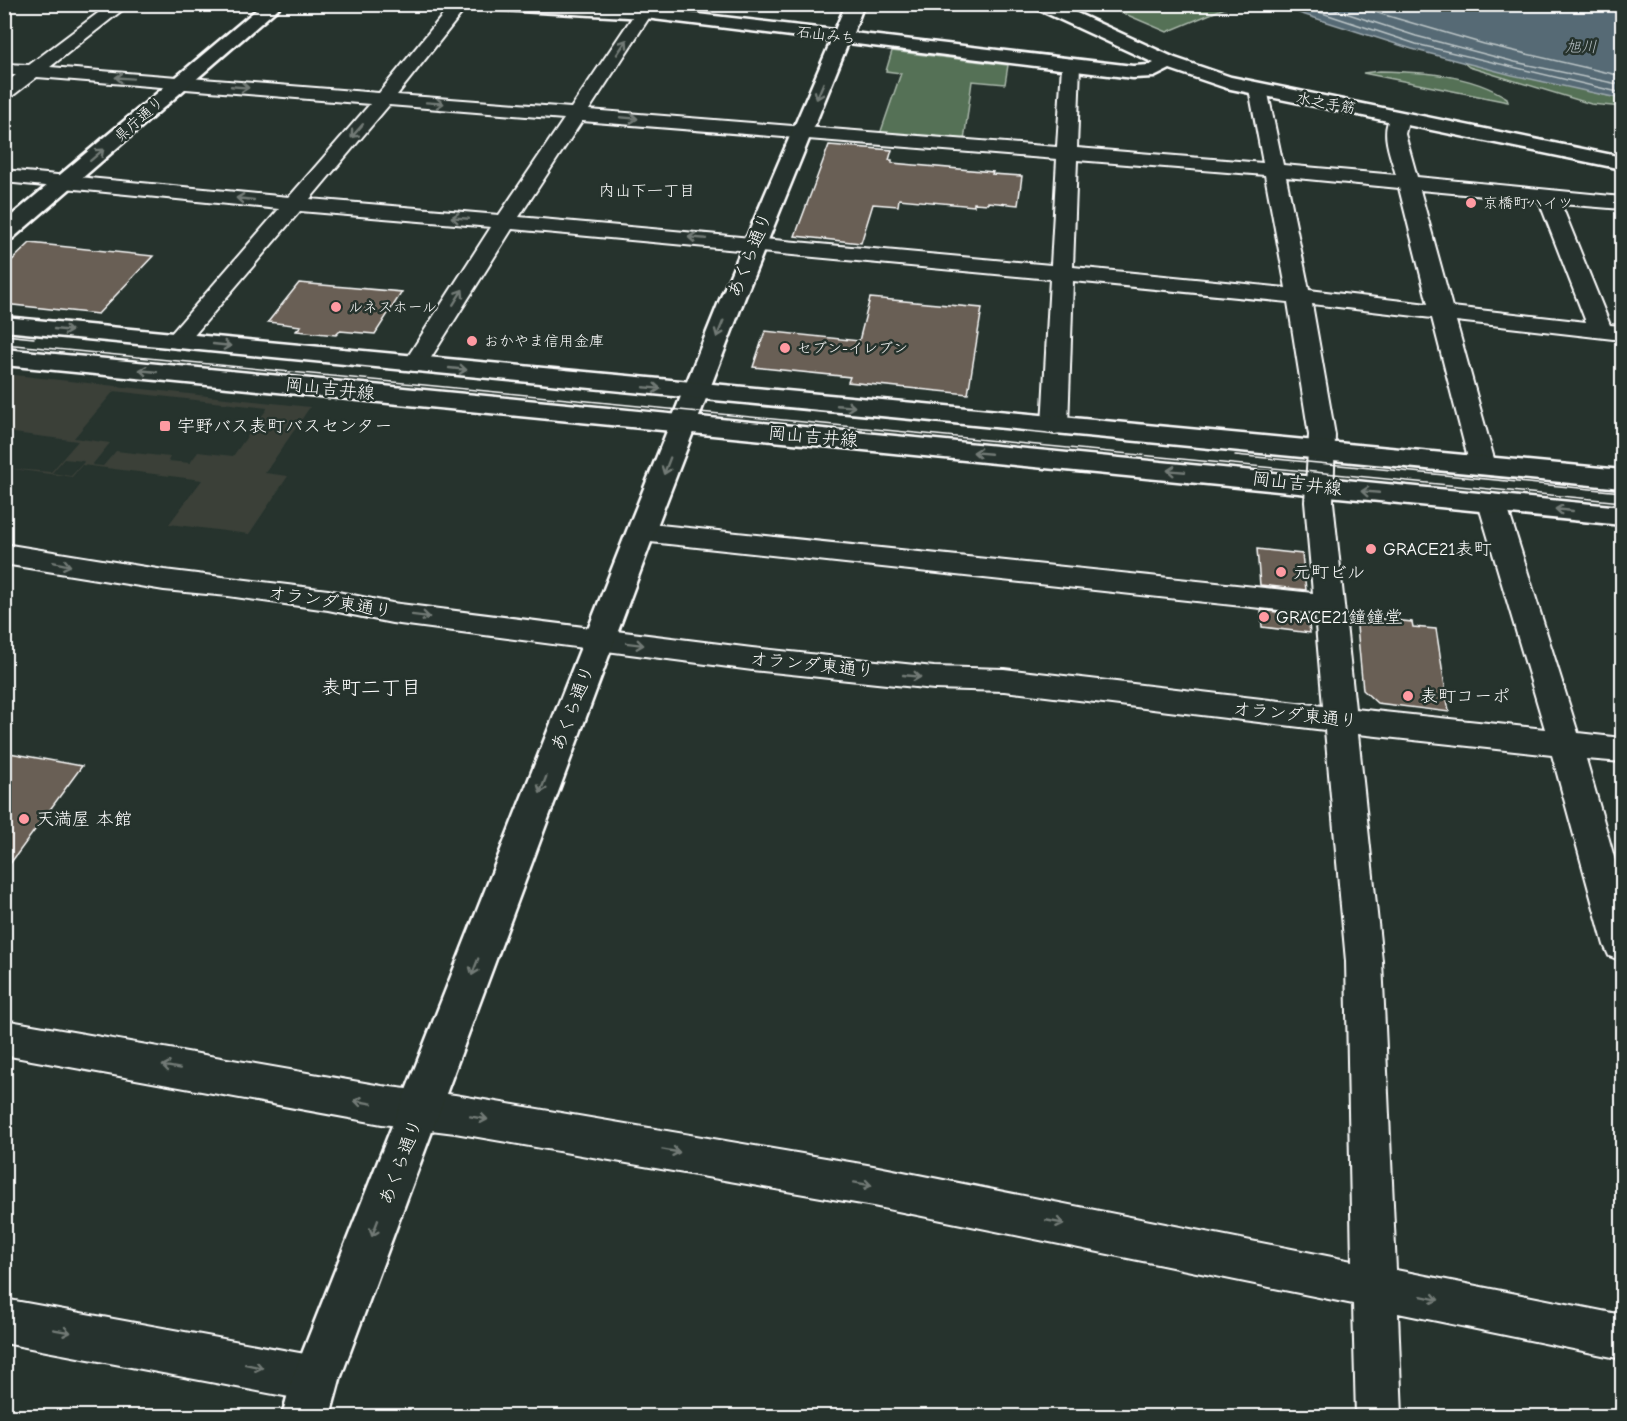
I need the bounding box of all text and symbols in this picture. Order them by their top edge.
street label: 石山みち [795,22,857,48]
water label: 旭川 [1565,38,1597,56]
one-way arrow [616,39,628,55]
one-way arrow [114,72,134,83]
one-way arrow [814,81,825,100]
one-way arrow [230,82,250,93]
street label: 水之手筋 [1295,88,1357,118]
street label: 県庁通り [110,93,168,145]
one-way arrow [424,98,444,109]
one-way arrow [619,113,638,124]
one-way arrow [350,123,364,138]
one-way arrow [89,148,104,162]
district label: 内山下一丁目 [599,182,695,200]
one-way arrow [236,193,256,204]
place label: 京橋町ハイツ [1483,194,1573,212]
marker: 京橋町ハイツ [1464,196,1478,210]
street label: あくら通り [723,209,777,301]
one-way arrow [451,212,471,223]
one-way arrow [687,232,707,243]
one-way arrow [452,289,464,306]
place label: ルネスホール [348,298,437,316]
marker: ルネスホール [329,300,343,314]
one-way arrow [714,319,725,337]
one-way arrow [52,325,72,336]
place label: おかやま信用金庫 [484,332,604,350]
marker: おかやま信用金庫 [465,334,479,348]
place label: セブン-イレブン [797,339,908,357]
one-way arrow [212,340,232,351]
marker: セブン-イレブン [778,341,792,355]
one-way arrow [448,364,467,375]
one-way arrow [139,365,158,376]
street label: 岡山吉井線 [284,374,376,404]
one-way arrow [642,383,662,394]
one-way arrow [836,401,856,412]
place label: 宇野バス表町バスセンター [177,416,392,437]
marker: 宇野バス表町バスセンター [158,419,172,433]
street label: 岡山吉井線 [767,423,859,451]
one-way arrow [973,447,993,458]
one-way arrow [660,456,671,474]
one-way arrow [1167,465,1187,476]
street label: 岡山吉井線 [1251,468,1343,500]
one-way arrow [1361,486,1381,497]
one-way arrow [1555,504,1575,515]
place label: GRACE21表町 [1383,539,1491,560]
marker: GRACE21表町 [1364,542,1378,556]
one-way arrow [52,559,71,571]
place label: 元町ビル [1293,562,1365,583]
marker: 元町ビル [1274,565,1288,579]
street label: オランダ東通り [266,582,394,622]
place label: GRACE21鐘鐘堂 [1276,607,1402,628]
marker: GRACE21鐘鐘堂 [1257,610,1271,624]
one-way arrow [411,611,431,622]
one-way arrow [625,639,645,650]
street label: オランダ東通り [749,648,875,682]
street label: あくら通り [547,662,599,754]
one-way arrow [902,671,922,682]
district label: 表町二丁目 [321,676,421,699]
place label: 表町コーポ [1420,686,1510,707]
marker: 表町コーポ [1401,689,1415,703]
street label: オランダ東通り [1232,698,1358,732]
one-way arrow [537,775,548,794]
place label: 天満屋 本館 [36,809,132,830]
marker: 天満屋 本館 [17,812,31,826]
one-way arrow [468,957,479,976]
one-way arrow [162,1061,182,1072]
one-way arrow [354,1096,374,1107]
one-way arrow [469,1113,488,1124]
street label: あくら通り [375,1116,427,1208]
one-way arrow [661,1146,681,1157]
one-way arrow [853,1179,873,1190]
one-way arrow [1044,1217,1064,1228]
one-way arrow [369,1218,380,1237]
one-way arrow [1420,1293,1440,1304]
one-way arrow [52,1326,71,1337]
one-way arrow [244,1361,263,1372]

